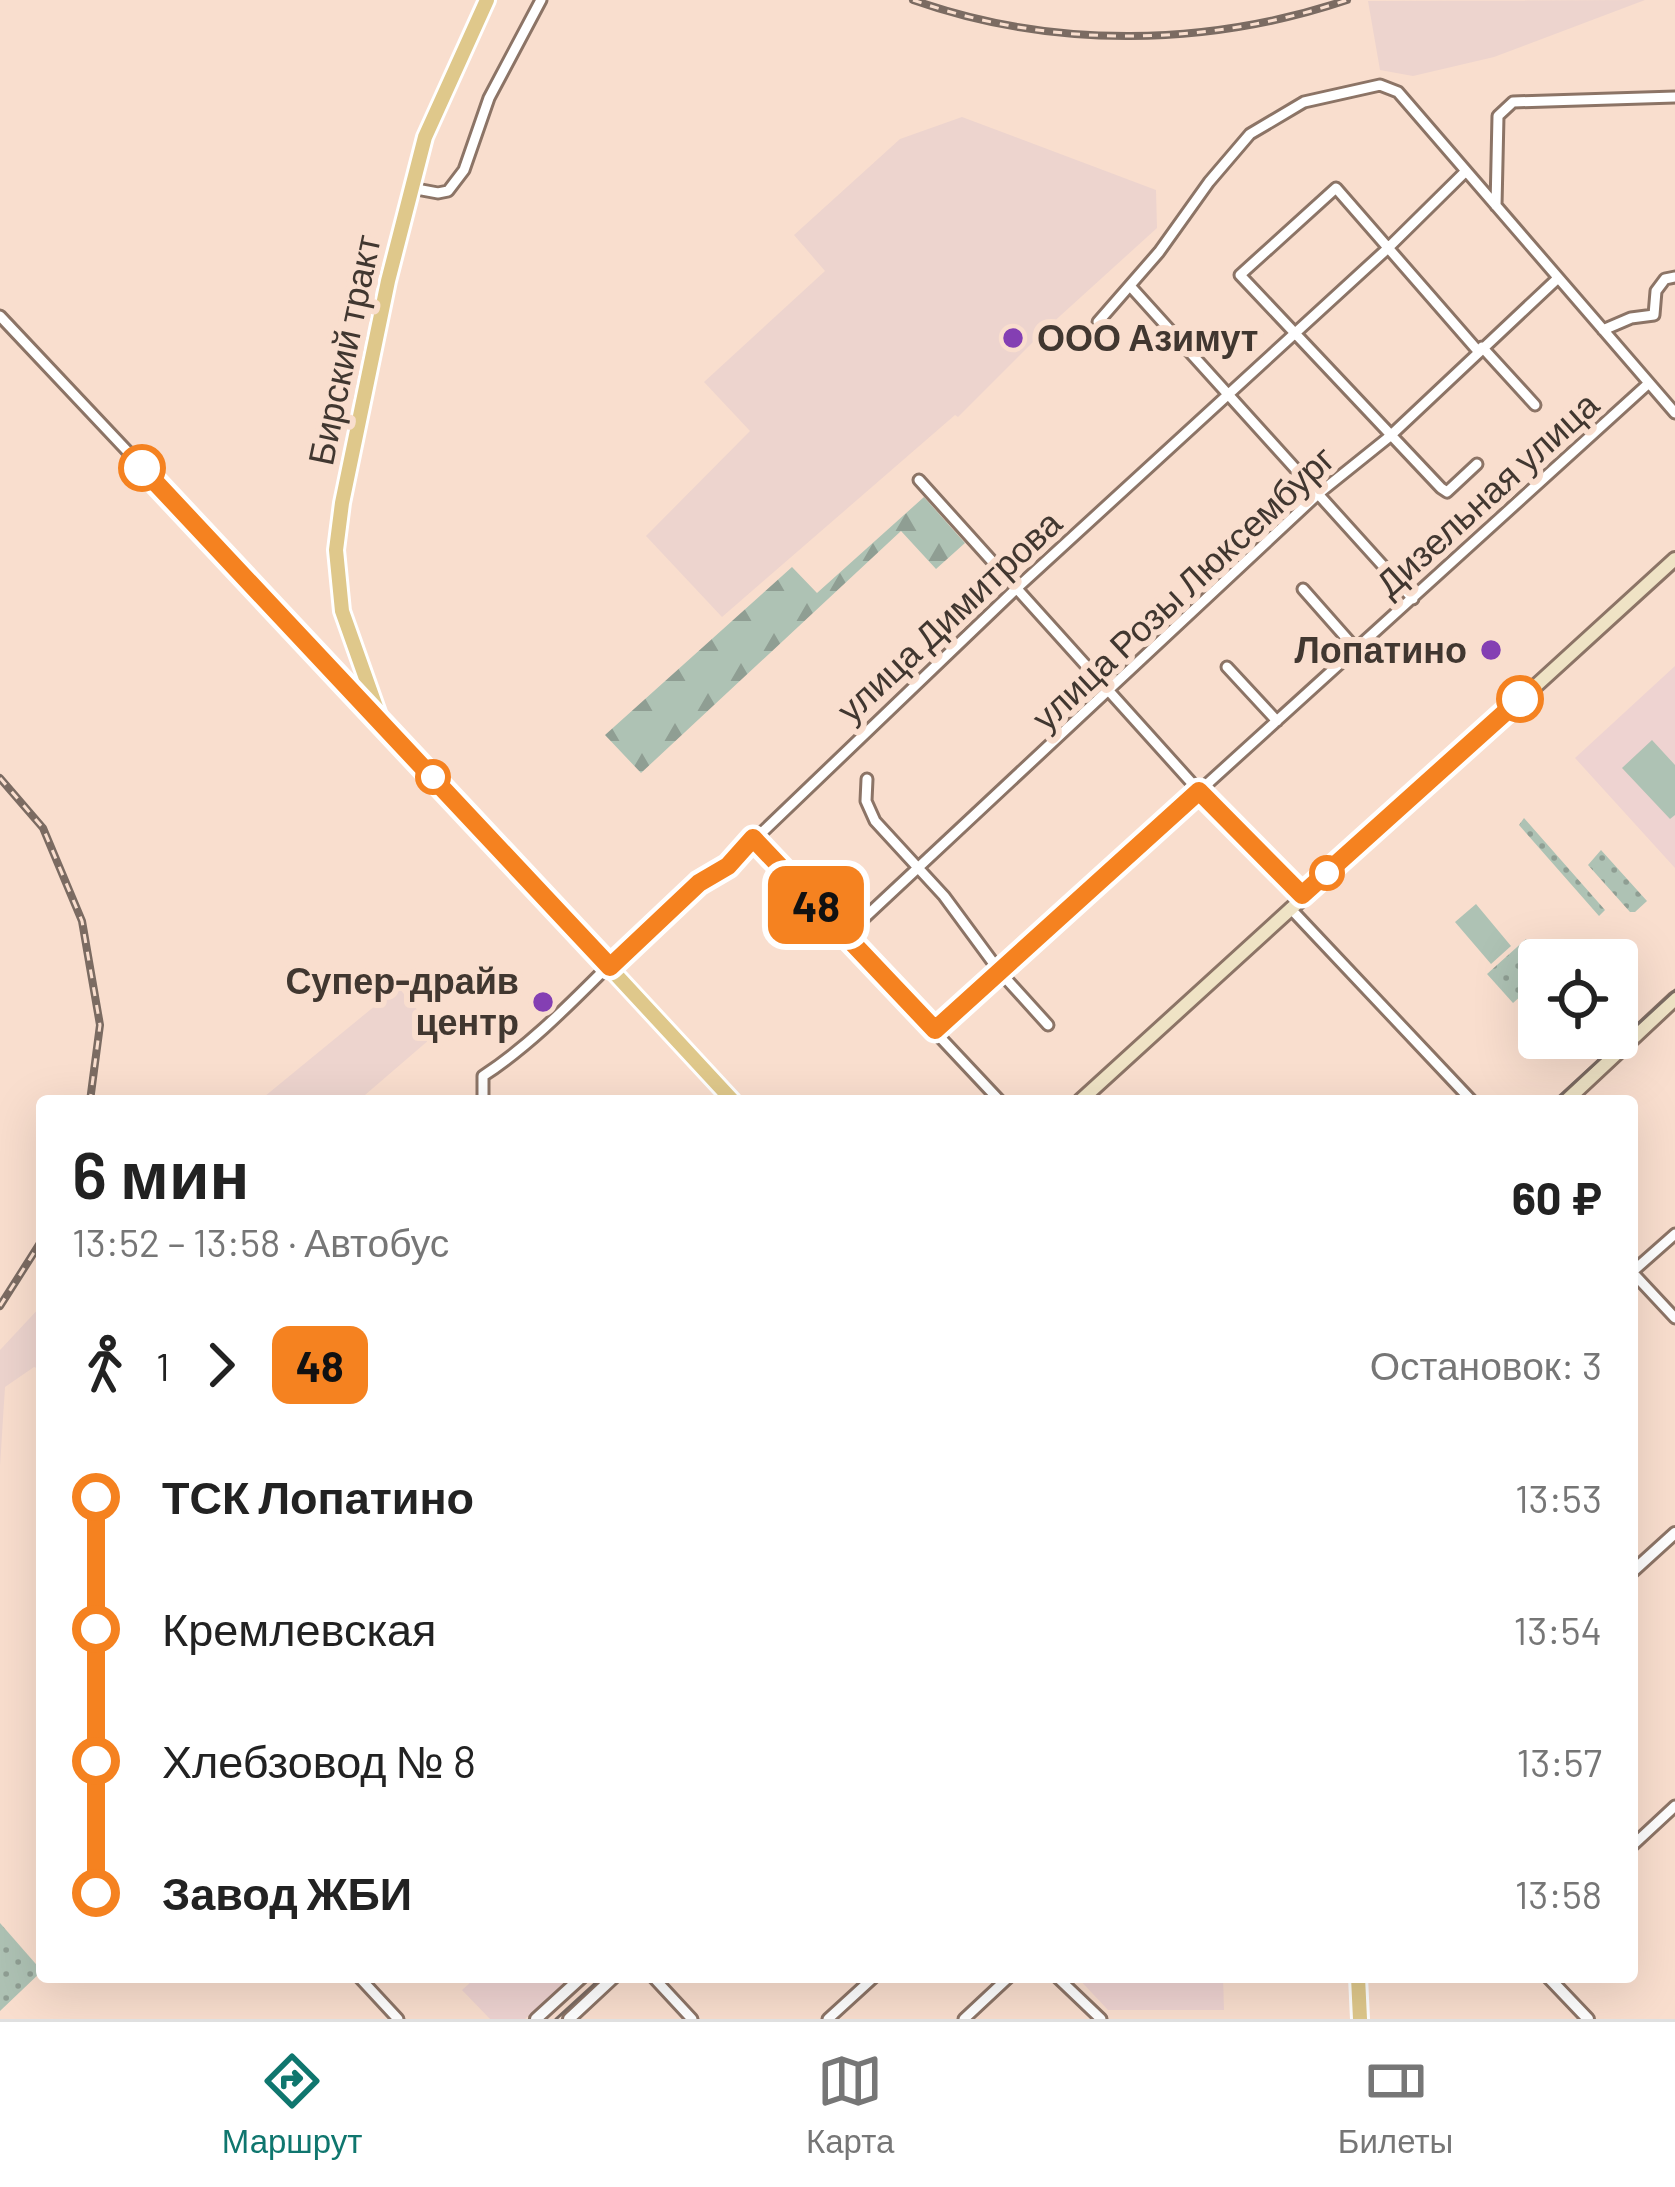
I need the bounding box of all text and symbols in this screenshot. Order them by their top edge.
street label: Бирский тракт [297,231,389,469]
place label: ООО Азимут [1037,315,1258,359]
marker: ООО Азимут [1000,325,1026,351]
street label: Дизельная улица [1366,381,1608,605]
street label: улица Розы Люксембург [1022,436,1343,739]
unlabelled marker [120,446,164,490]
street label: улица Димитрова [827,499,1070,731]
place label: Лопатино [1294,627,1467,670]
marker: Лопатино [1478,637,1504,663]
unlabelled marker [1498,677,1542,721]
unlabelled marker [417,761,449,793]
unlabelled marker [1311,857,1343,889]
line badge: 48 [762,866,870,944]
text: 48 [792,880,840,930]
map controls [1518,939,1638,1059]
button: locate [1518,939,1638,1059]
place label: Супер-драйв центр [285,958,519,1043]
marker: Супер-драйв центр [530,989,556,1015]
text: 6 мин [72,1133,249,1212]
text: 60 ₽ [1512,1170,1602,1224]
text: 13:52 – 13:58 · Автобус [72,1218,449,1265]
icon: walk [72,1332,138,1398]
icon: forward [188,1332,254,1398]
text: 48 [296,1340,344,1390]
text: Остановок: 3 [1370,1341,1602,1388]
text: 1 [156,1342,170,1389]
text: ТСК Лопатино [162,1469,474,1523]
text: 13:53 [1515,1474,1602,1521]
text: Кремлевская [162,1601,436,1655]
text: 13:54 [1514,1606,1602,1653]
text: Хлебзовод № 8 [162,1733,476,1787]
text: 13:57 [1517,1738,1602,1785]
text: Завод ЖБИ [162,1865,412,1919]
text: 13:58 [1515,1870,1602,1917]
tab: Маршрут [222,2048,362,2161]
tab: Карта [806,2048,894,2161]
tab: Билеты [1338,2048,1453,2161]

